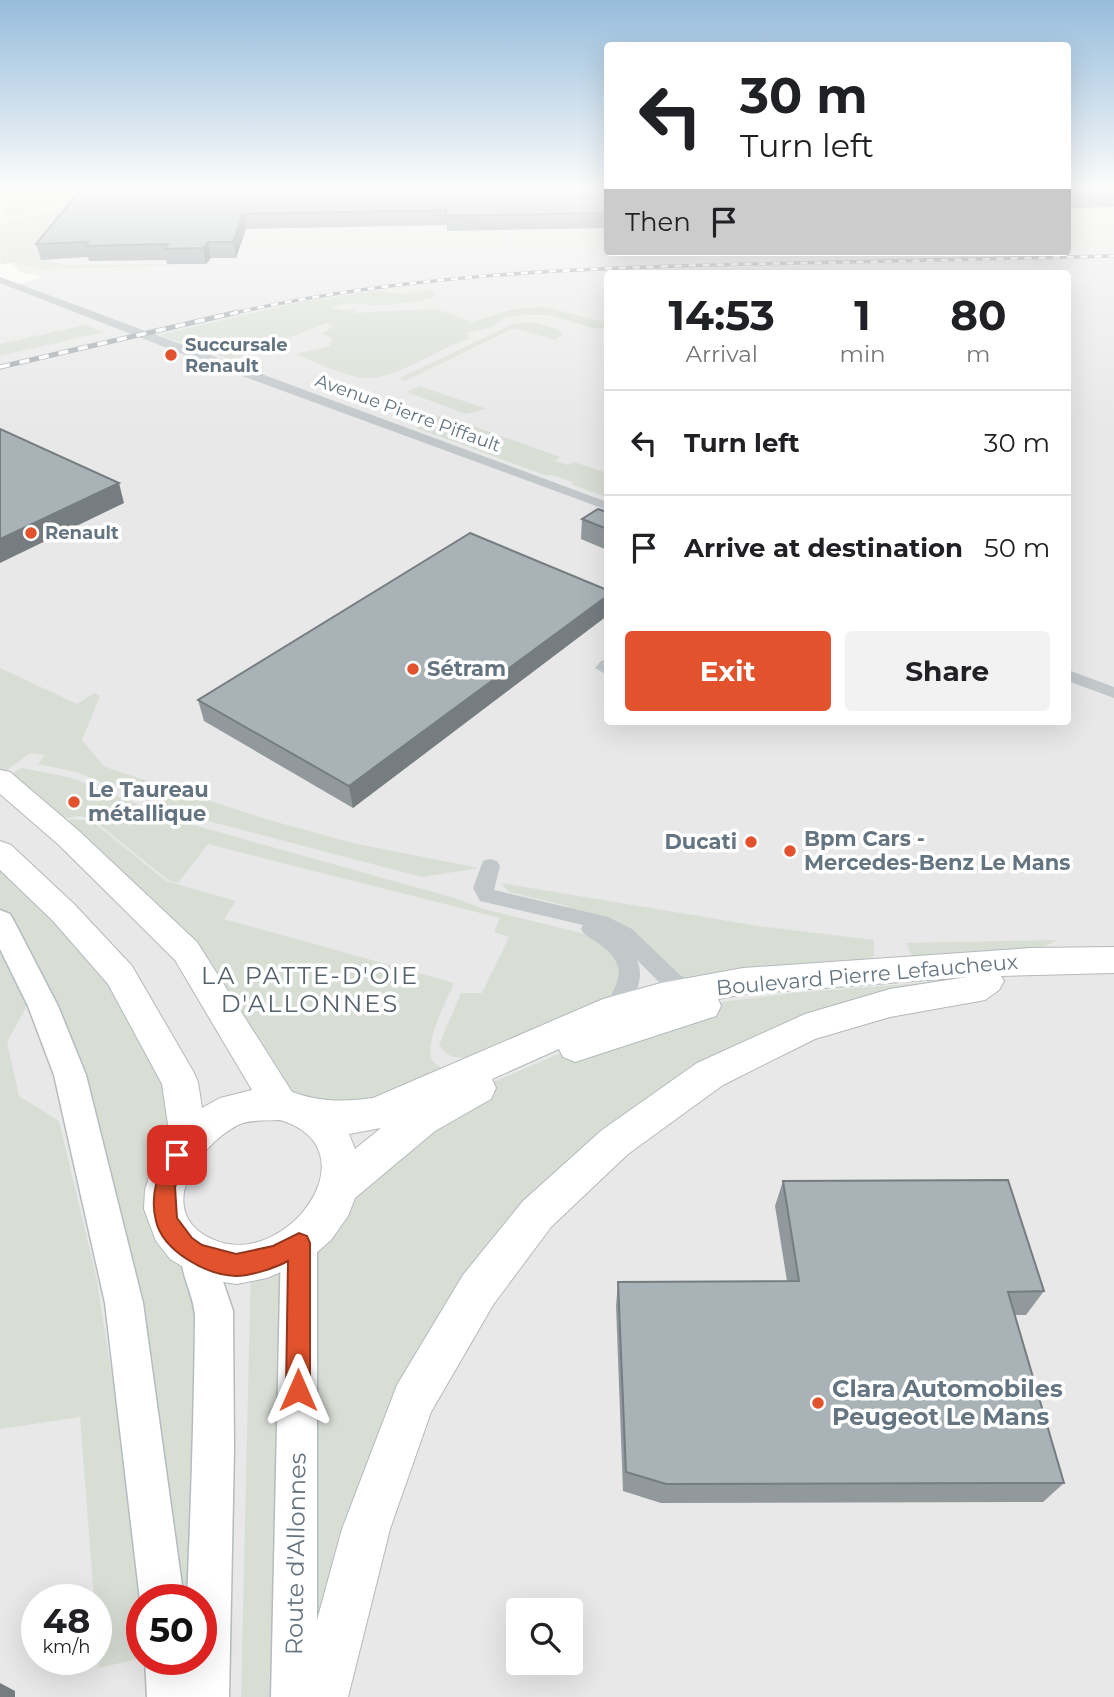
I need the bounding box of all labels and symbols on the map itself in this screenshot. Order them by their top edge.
place label: Succursale Renault [185,334,288,377]
marker: Succursale Renault [163,347,179,363]
street label: Avenue Pierre Piffault [312,369,504,457]
place label: Renault [45,522,119,544]
marker: Renault [23,525,39,541]
place label: Sétram [427,656,506,681]
marker: Sétram [405,661,421,677]
place label: Le Taureau métallique [88,777,209,826]
marker: Le Taureau métallique [66,794,82,810]
place label: Bpm Cars - Mercedes-Benz Le Mans [804,826,1070,875]
place label: Ducati [664,829,737,854]
marker: Ducati [743,834,759,850]
marker: Bpm Cars - Mercedes-Benz Le Mans [782,843,798,859]
street label: Boulevard Pierre Lefaucheux [715,949,1019,1000]
district label: LA PATTE-D'OIE D'ALLONNES [201,961,419,1018]
pin [147,1125,207,1185]
position arrow [261,1353,335,1427]
place label: Clara Automobiles Peugeot Le Mans [832,1374,1063,1431]
marker: Clara Automobiles Peugeot Le Mans [810,1395,826,1411]
street label: Route d'Allonnes [279,1453,312,1655]
speed limit sign: 50 [126,1584,217,1675]

